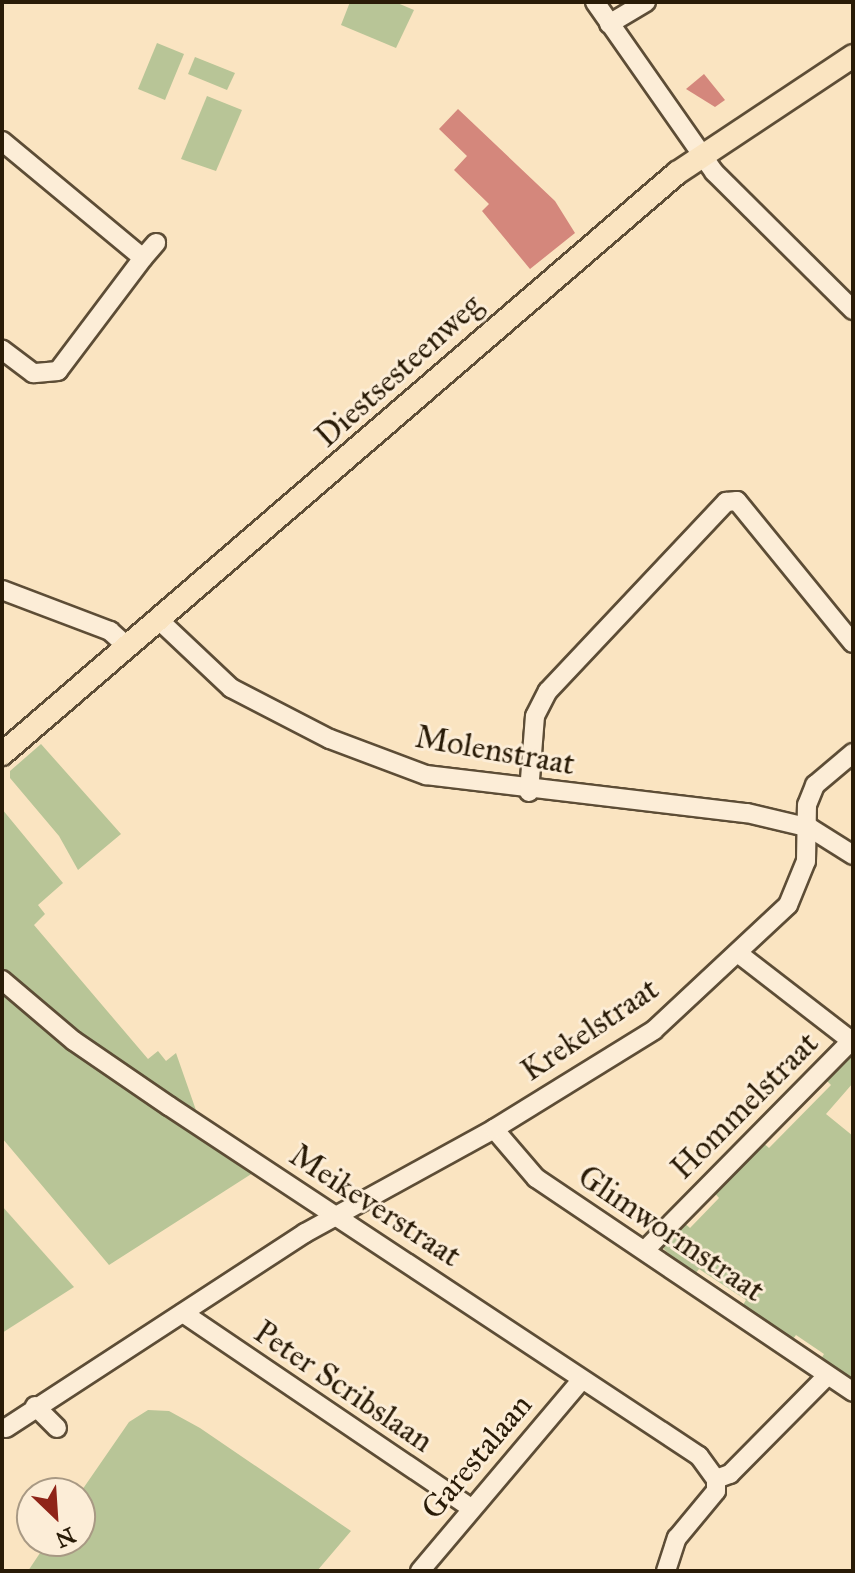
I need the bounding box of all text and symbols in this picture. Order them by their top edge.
street label: Diestsesteenweg [308,286,490,456]
street label: Molenstraat [412,718,578,784]
street label: Krekelstraat [514,970,666,1090]
street label: Hommelstraat [663,1024,827,1188]
street label: Meikeverstraat [282,1136,468,1276]
street label: Glimwormstraat [570,1158,772,1310]
street label: Peter Scribslaan [246,1313,440,1461]
street label: Garestalaan [414,1387,540,1527]
north arrow [16,1477,96,1557]
text: N [51,1521,80,1554]

